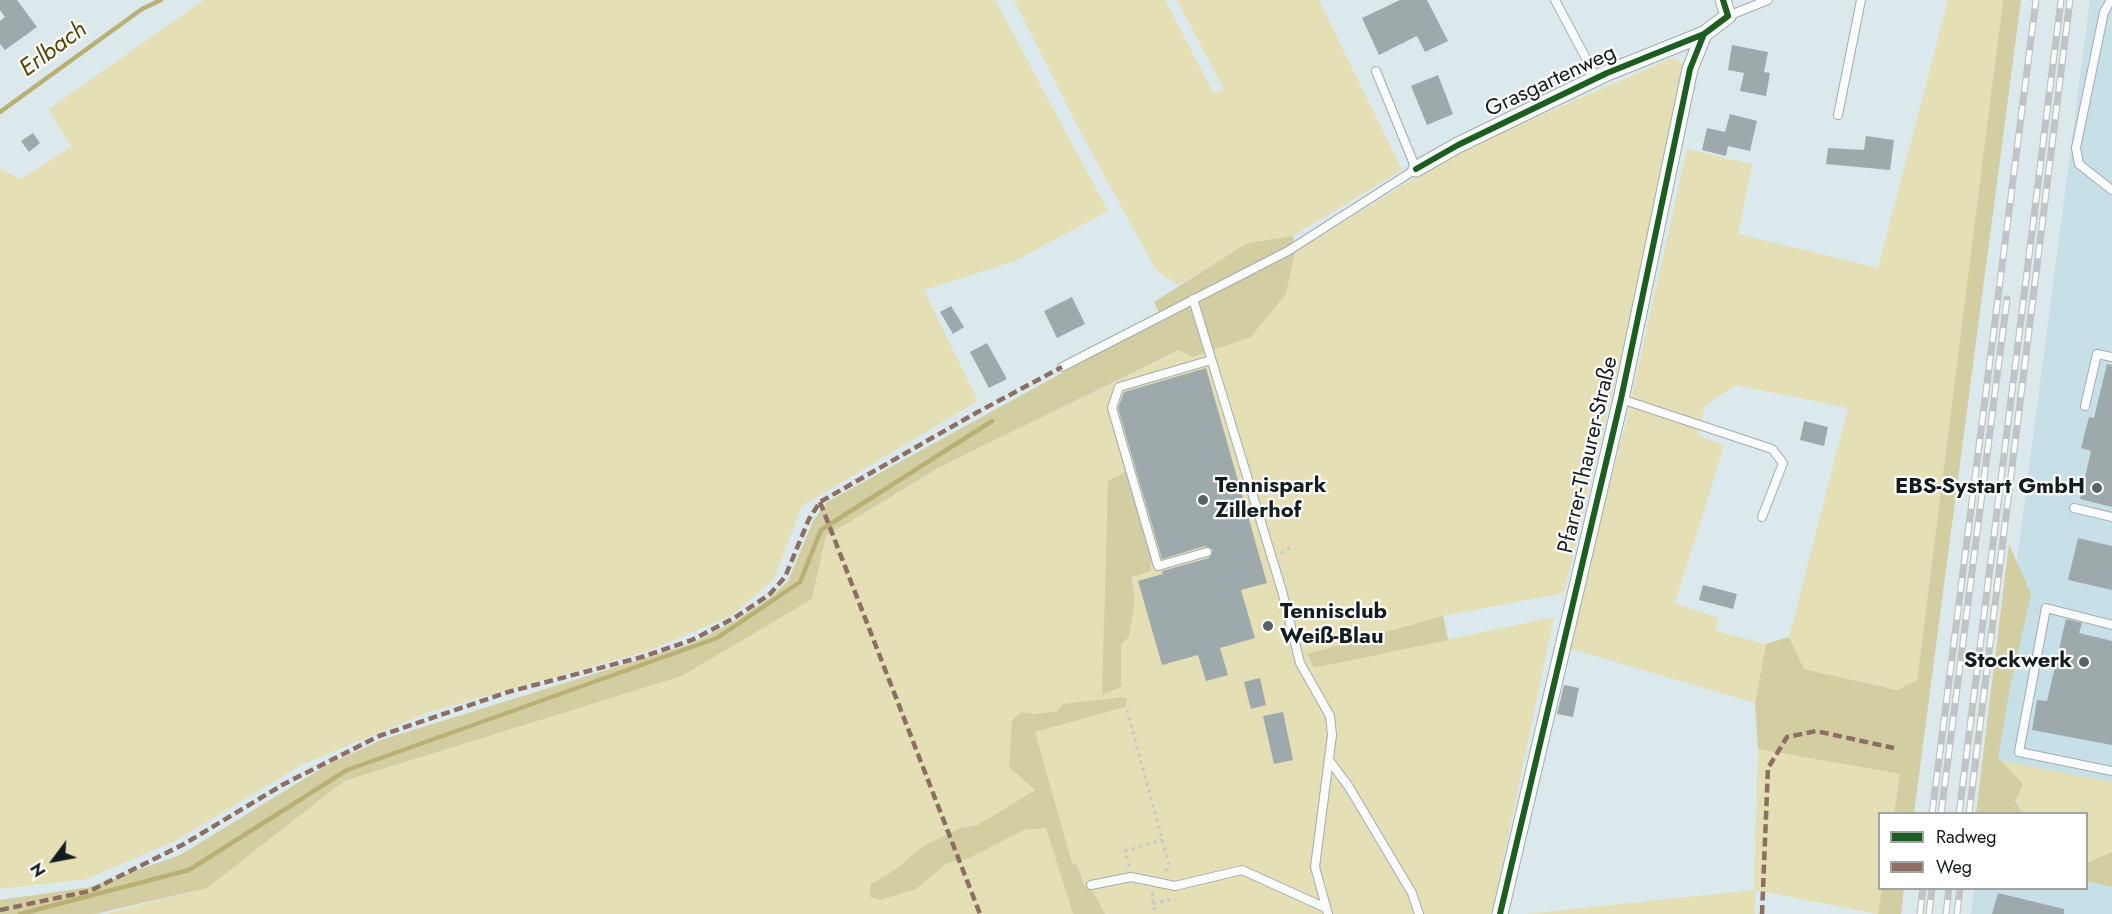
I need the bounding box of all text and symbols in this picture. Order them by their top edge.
water label: Erlbach [15,16,93,84]
street label: Grasgartenweg [1481,40,1621,124]
street label: Pfarrer-Thaurer-Straße [1554,354,1624,556]
place label: Tennispark Zillerhof [1215,474,1326,526]
place label: EBS-Systart GmbH [1895,475,2085,501]
marker: EBS-Systart GmbH [2090,481,2104,495]
marker: Tennispark Zillerhof [1196,493,1210,507]
place label: Tennisclub Weiß-Blau [1280,600,1387,652]
marker: Tennisclub Weiß-Blau [1261,619,1275,633]
place label: Stockwerk [1964,649,2072,675]
marker: Stockwerk [2077,655,2091,669]
legend [1878,812,2088,890]
text: Radweg [1936,824,1997,850]
north arrow [24,830,84,890]
text: Weg [1936,854,1972,880]
text: N [25,858,51,881]

